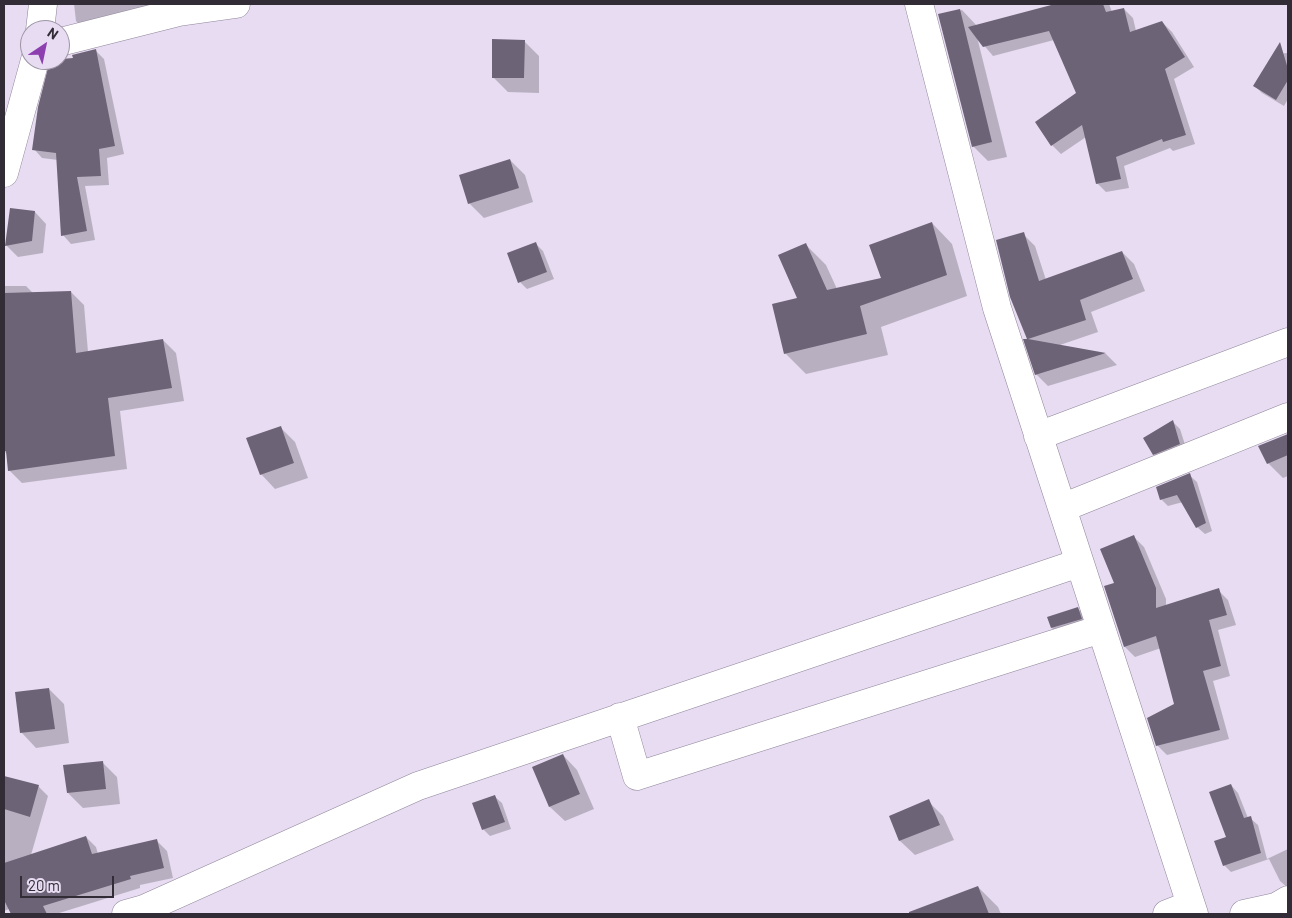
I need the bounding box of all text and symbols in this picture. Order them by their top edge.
north arrow [20,20,70,70]
text: N [44,23,62,43]
scale bar [22,866,116,898]
text: 20 m [28,876,60,894]

